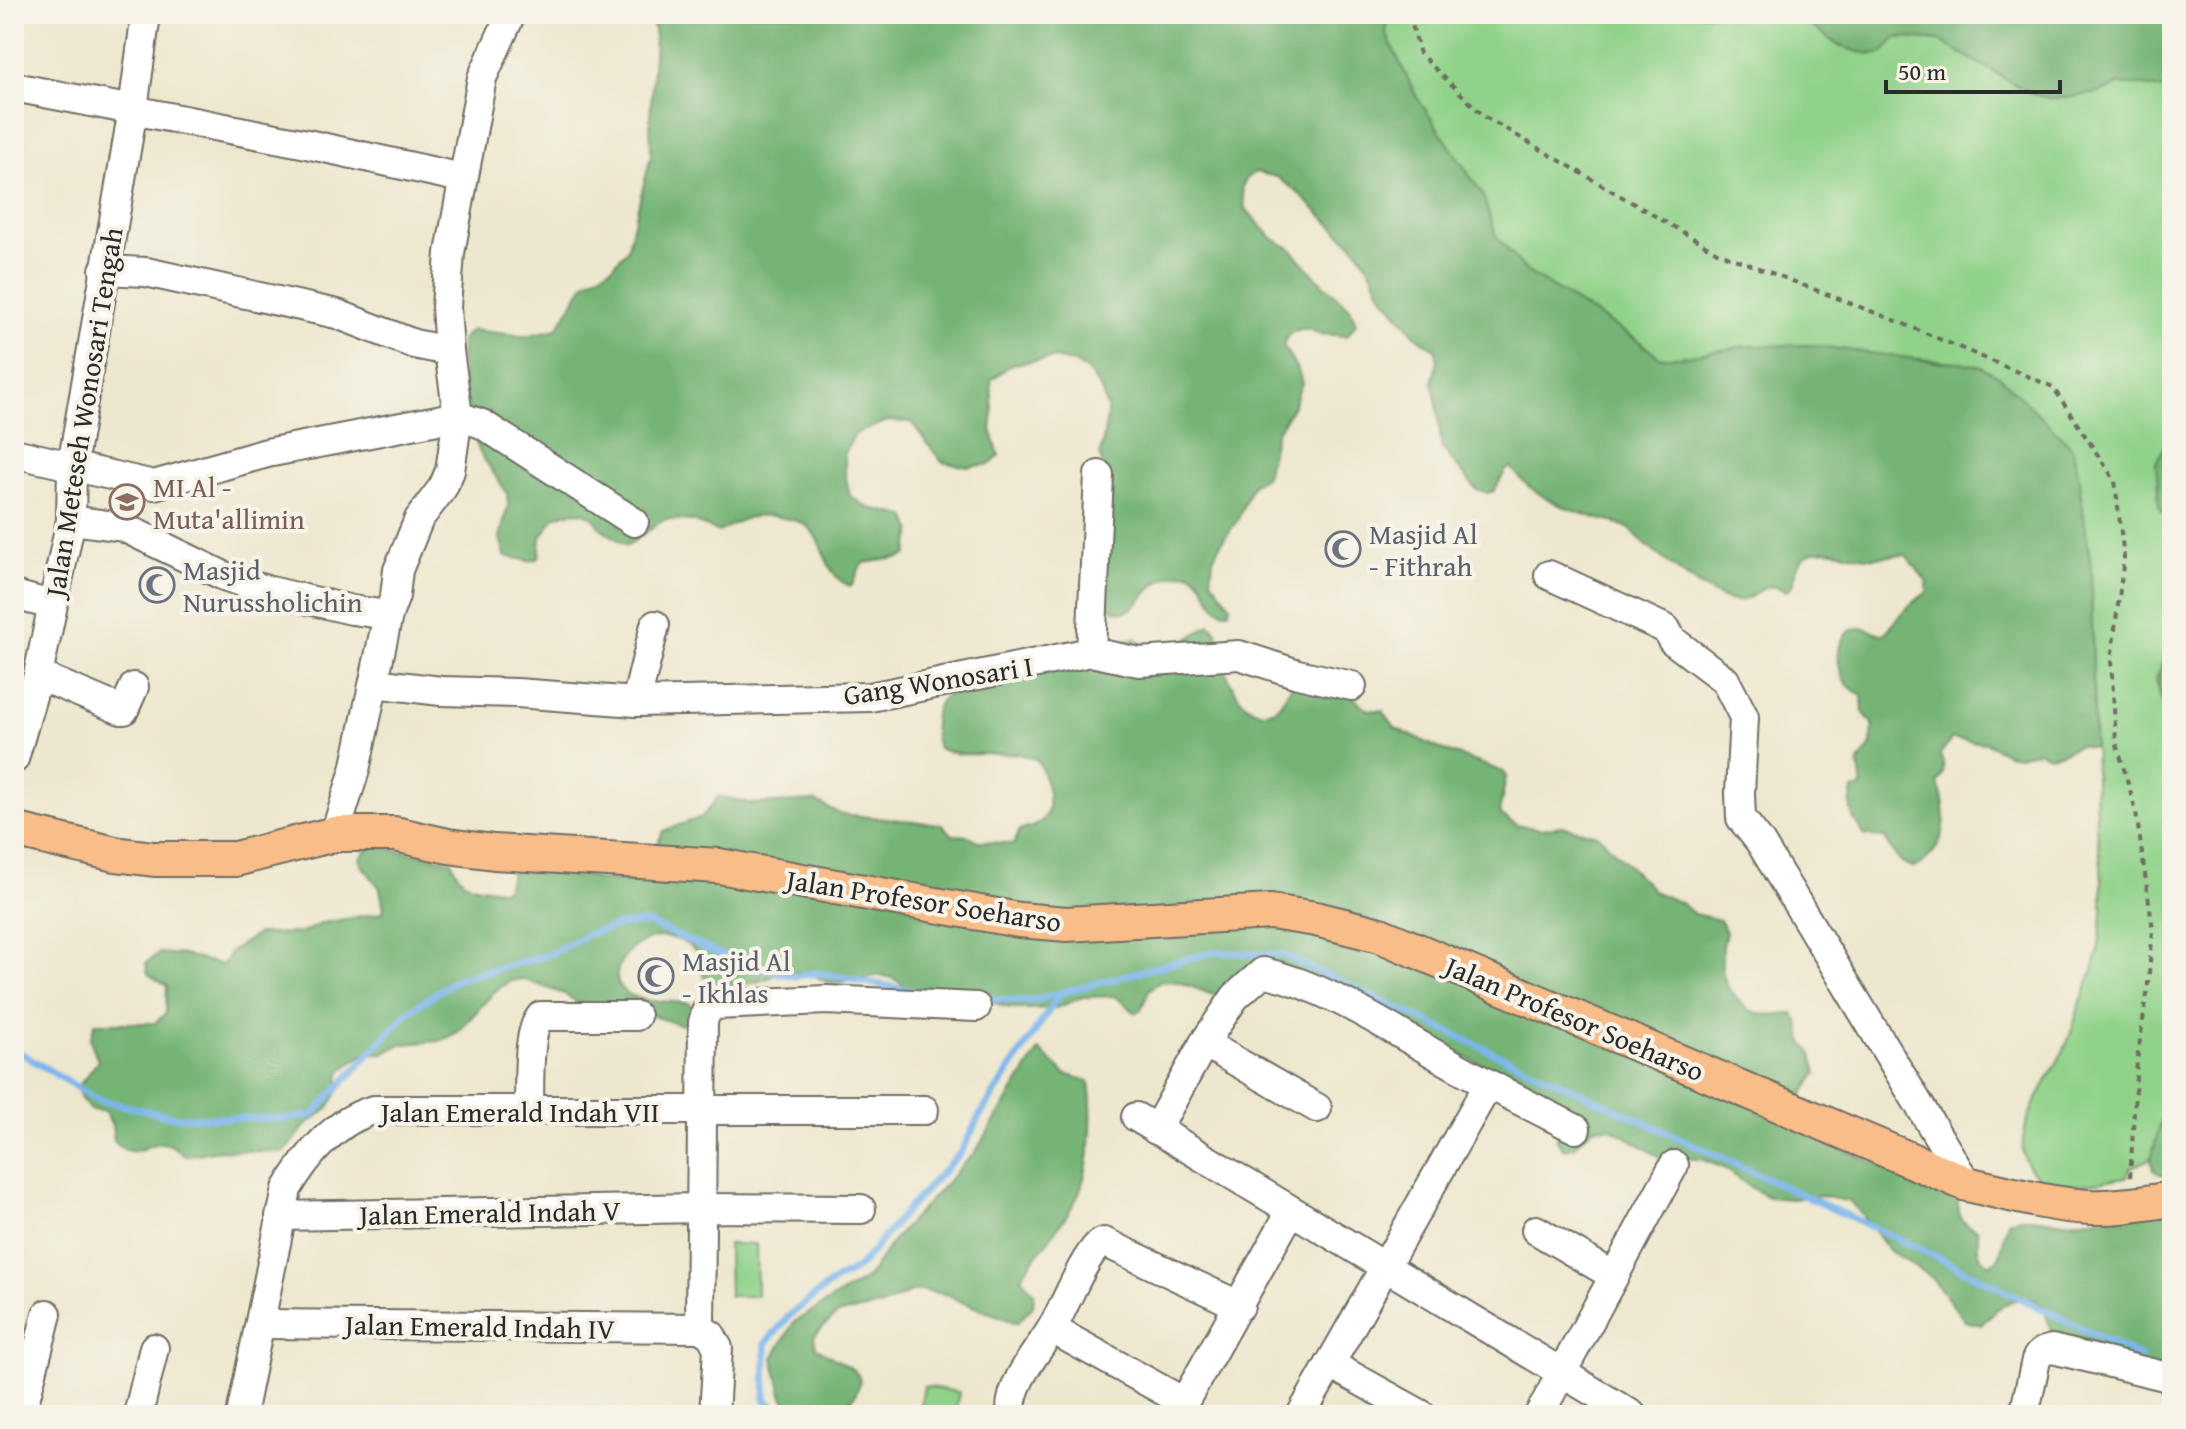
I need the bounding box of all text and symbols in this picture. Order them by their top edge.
scale bar [1886,44,2060,94]
text: 50 m [1898,54,1946,89]
street label: Jalan Meteseh Wonosari Tengah [33,224,133,603]
place label: MI Al - Muta'allimin [153,466,305,539]
school or university icon: MI Al - Muta'allimin [108,483,146,521]
place label: Masjid Al - Fithrah [1369,513,1478,586]
mosque icon: Masjid Al - Fithrah [1324,530,1362,568]
place label: Masjid Nurussholichin [183,549,363,622]
mosque icon: Masjid Nurussholichin [138,566,176,604]
street label: Gang Wonosari I [840,645,1036,715]
street label: Jalan Profesor Soeharso [781,858,1064,942]
place label: Masjid Al - Ikhlas [682,940,791,1013]
street label: Jalan Profesor Soeharso [1436,944,1711,1091]
mosque icon: Masjid Al - Ikhlas [637,957,675,995]
street label: Jalan Emerald Indah VII [378,1091,659,1132]
street label: Jalan Emerald Indah V [356,1189,621,1235]
street label: Jalan Emerald Indah IV [342,1303,615,1349]

